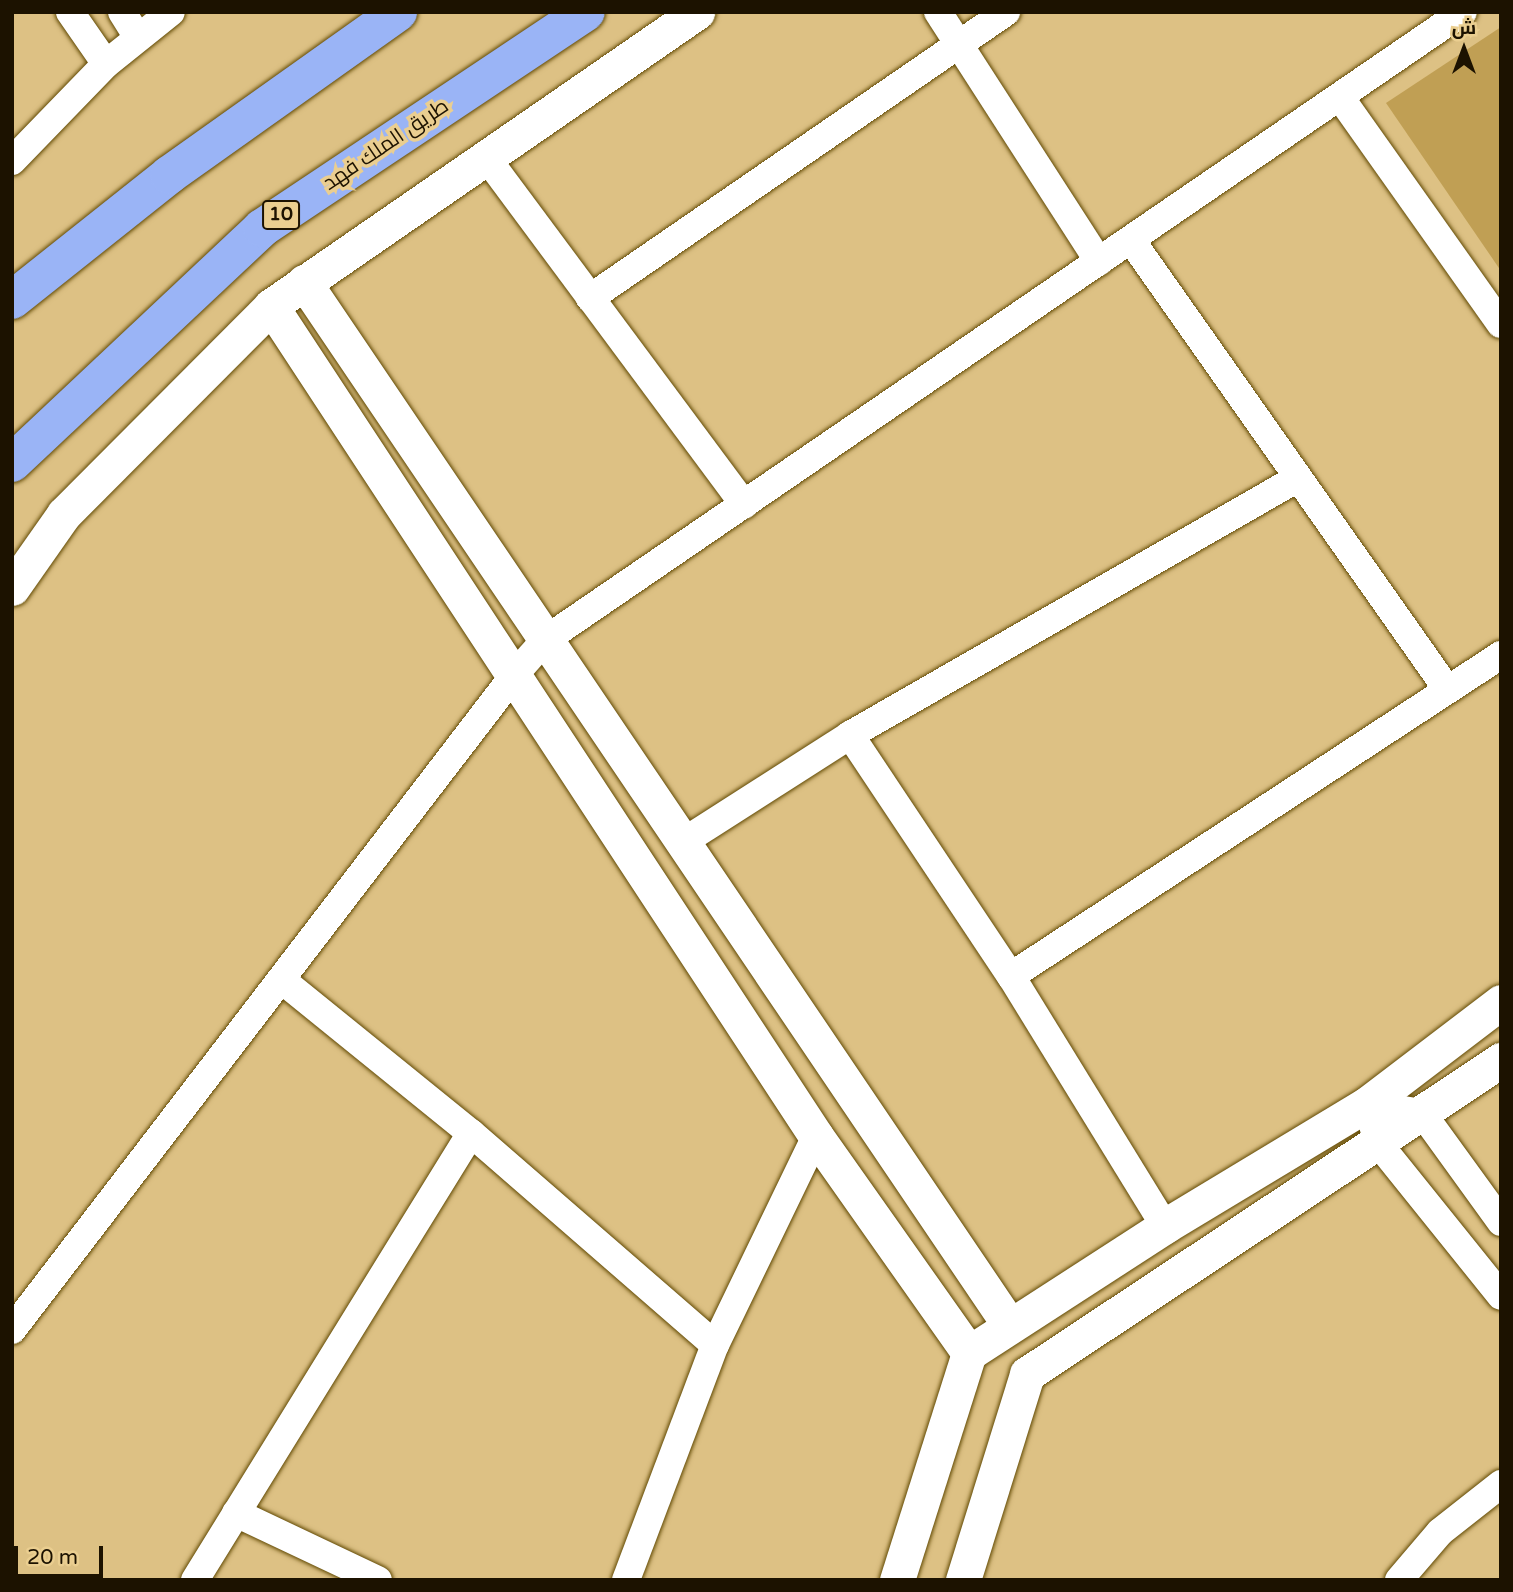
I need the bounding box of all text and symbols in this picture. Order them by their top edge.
north arrow [1429,14,1499,84]
text: ش [1452,17,1476,39]
street label: طريق الملك فهد [318,94,454,196]
road number: 10 [262,200,300,230]
scale bar [18,1532,107,1576]
text: 20 m [27,1545,78,1570]

